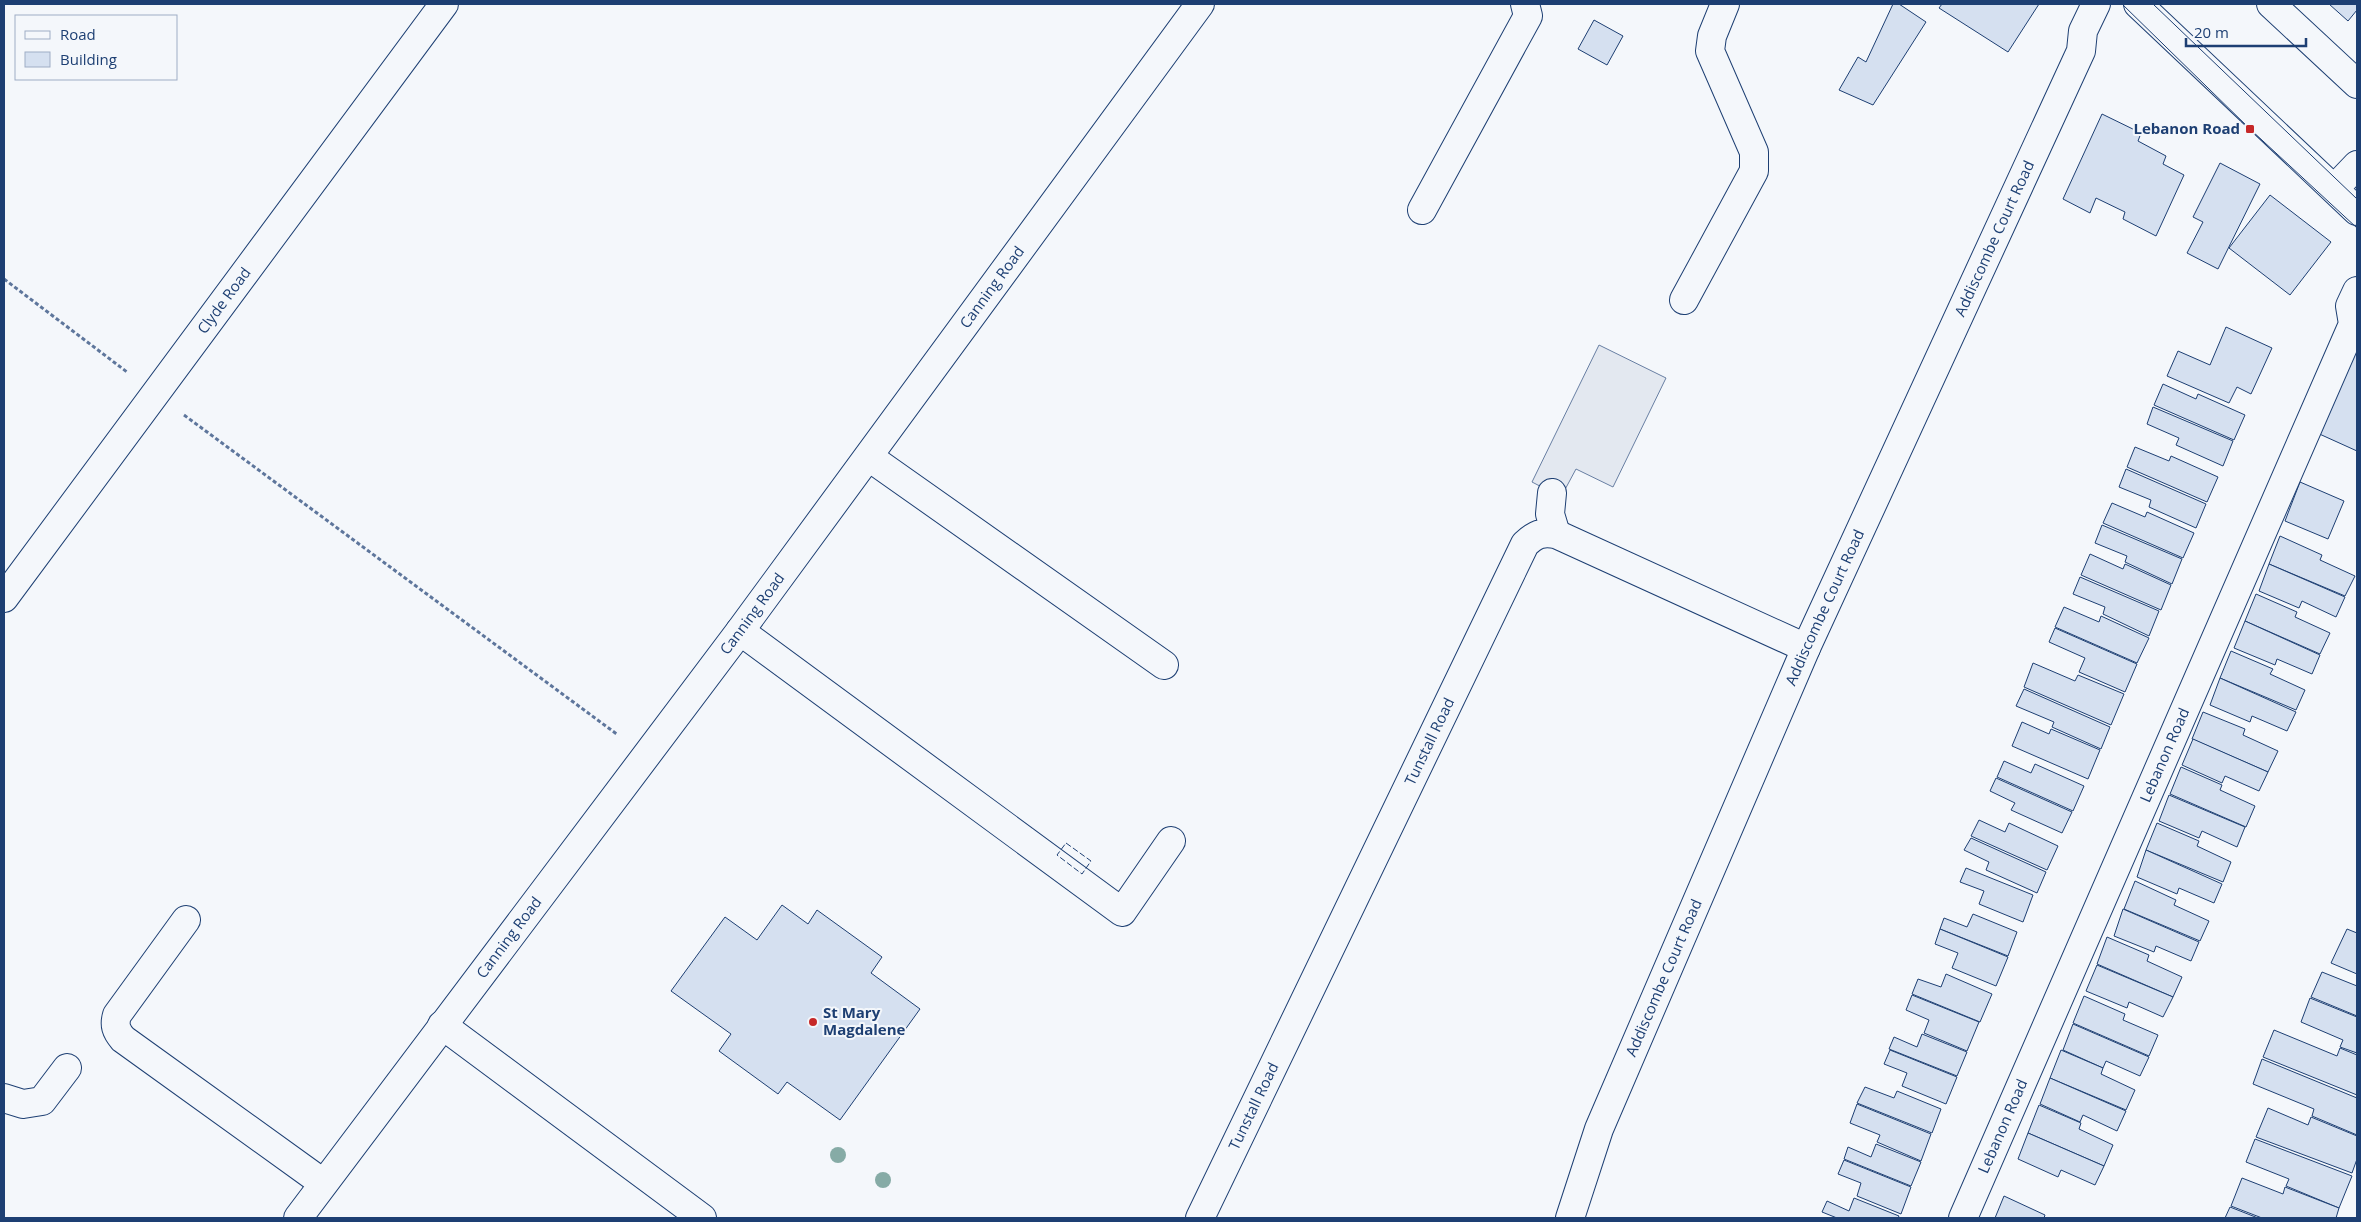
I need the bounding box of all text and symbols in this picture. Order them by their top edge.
legend [15,15,178,80]
scale bar [2186,15,2306,47]
text: 20 m [2194,22,2229,42]
text: Road [60,24,96,44]
text: Building [60,49,117,69]
place label: Lebanon Road [2133,118,2240,138]
marker: Lebanon Road [2244,123,2256,135]
street label: Addiscombe Court Road [1949,157,2038,319]
street label: Canning Road [955,242,1028,332]
street label: Clyde Road [192,263,255,337]
street label: Addiscombe Court Road [1780,526,1868,688]
street label: Canning Road [715,568,789,658]
street label: Tunstall Road [1399,694,1458,788]
street label: Lebanon Road [2135,704,2193,805]
street label: Canning Road [471,892,546,982]
street label: Addiscombe Court Road [1620,896,1706,1059]
place label: St Mary Magdalene [823,1002,906,1039]
marker: St Mary Magdalene [807,1016,819,1028]
street label: Tunstall Road [1223,1059,1283,1153]
street label: Lebanon Road [1973,1076,2031,1176]

